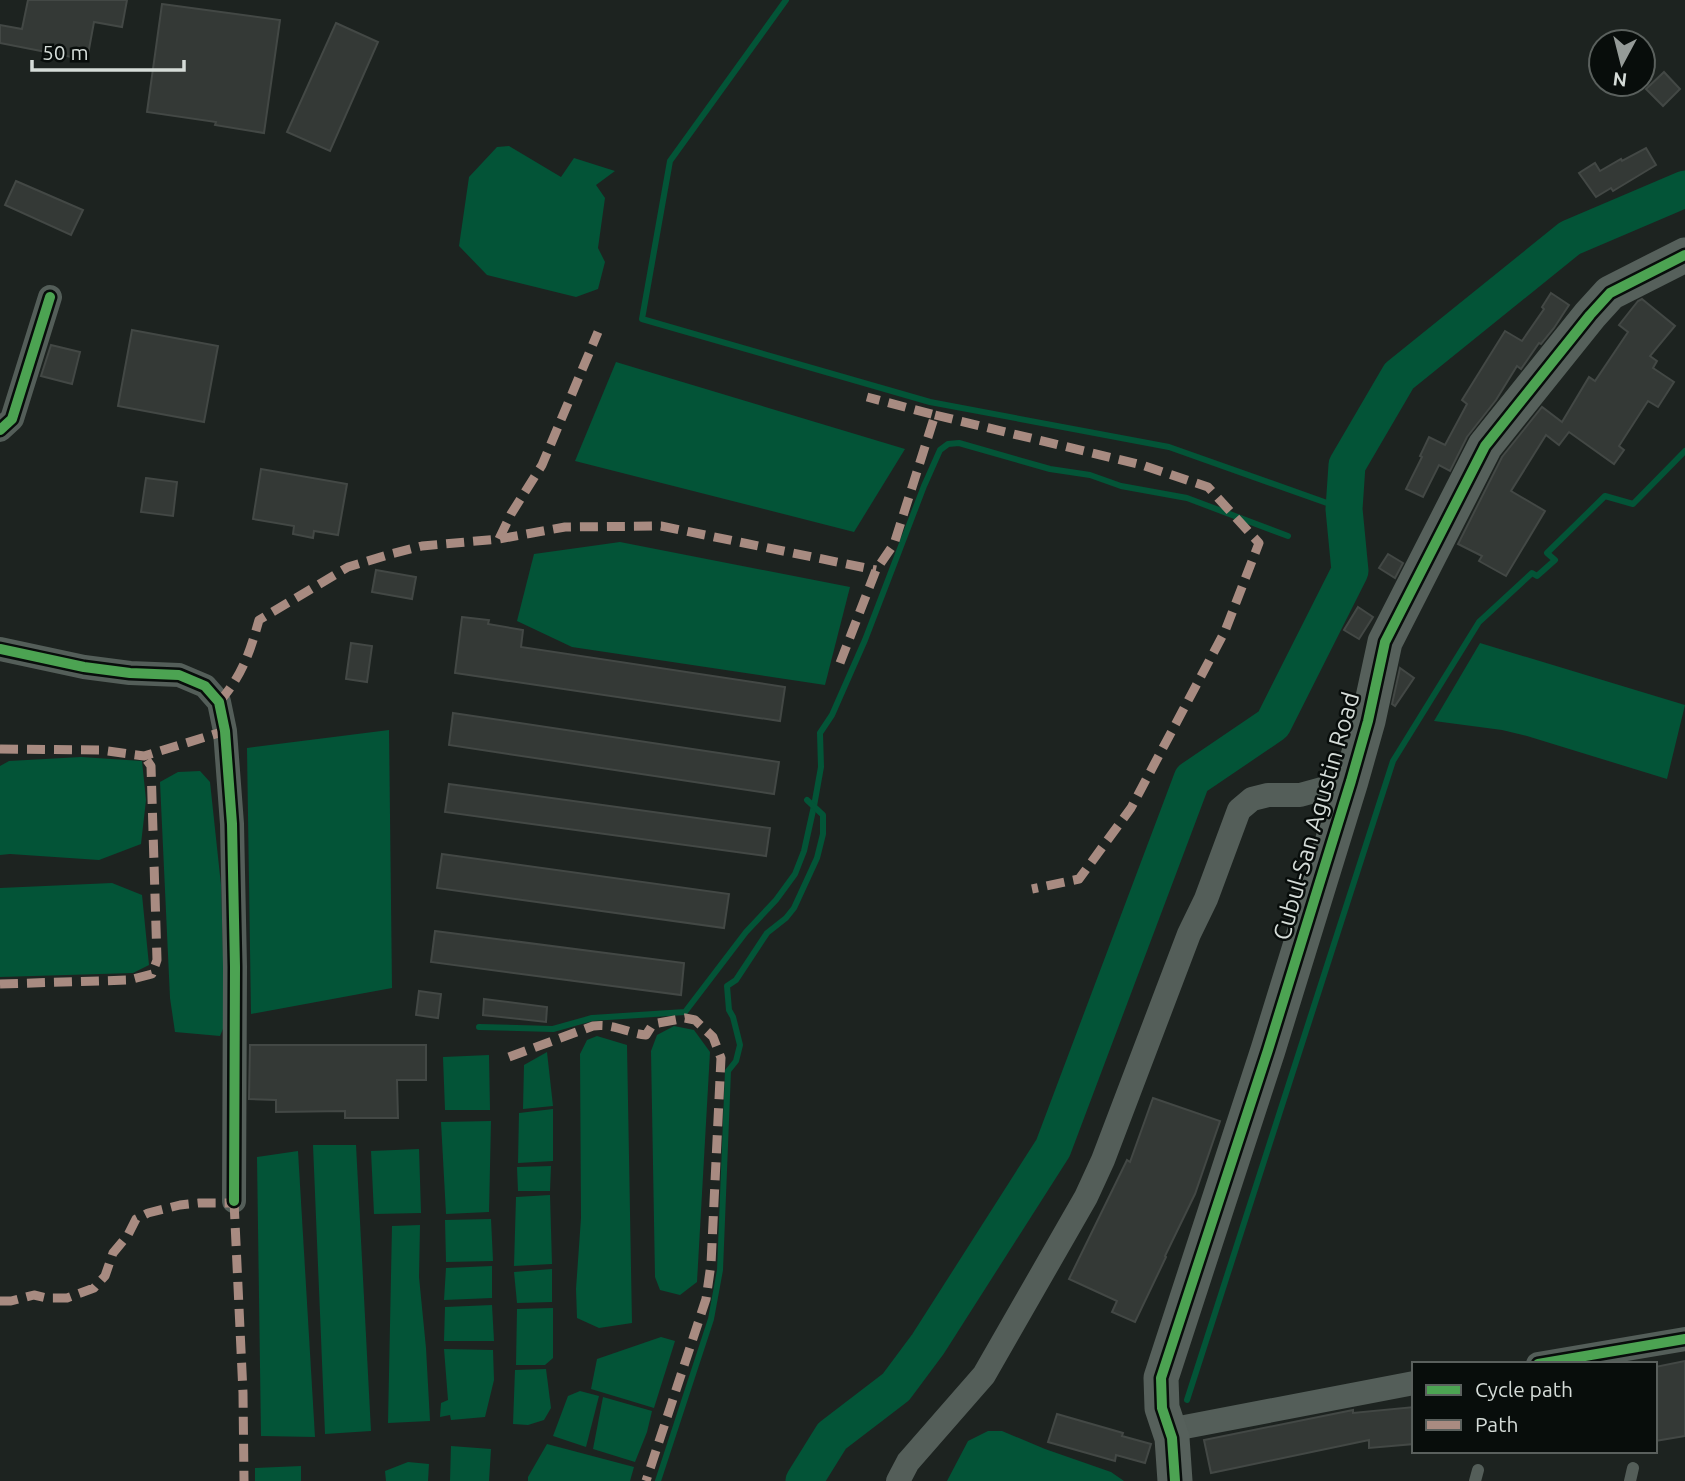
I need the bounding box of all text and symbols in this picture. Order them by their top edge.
scale bar [32,28,184,72]
north arrow [1587,28,1657,98]
text: 50 m [42,40,89,64]
text: N [1612,68,1628,92]
street label: Cubul-San Agustin Road [1268,689,1364,943]
legend [1412,1362,1657,1453]
text: Cycle path [1475,1377,1573,1401]
text: Path [1475,1412,1518,1436]

